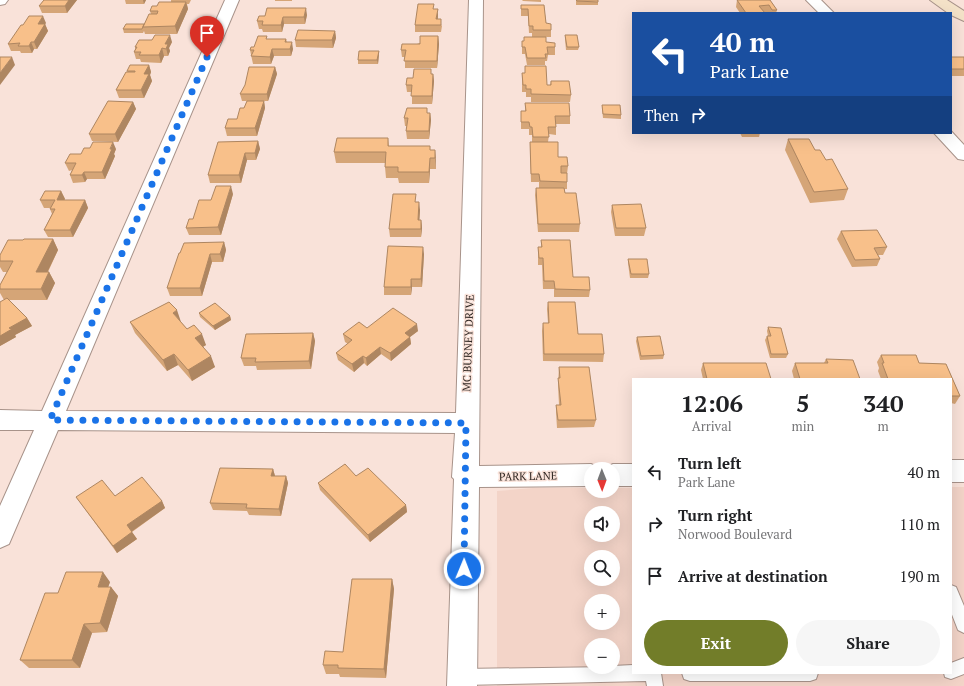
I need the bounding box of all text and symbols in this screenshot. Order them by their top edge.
pin [190,16,224,57]
icon: arrive [196,22,218,44]
text: 40 m [710,23,775,60]
icon: left [644,28,696,80]
text: Park Lane [710,59,789,83]
icon: right [687,104,709,126]
text: Then [644,105,679,125]
street label: MC BURNEY DRIVE [459,294,477,392]
text: 12:06 [680,387,743,419]
text: 5 [796,387,810,419]
text: 340 [863,387,903,419]
text: Arrival [692,417,732,435]
text: min [791,417,814,435]
text: m [878,417,889,435]
text: Turn left [678,453,742,473]
icon: left [644,461,666,483]
north arrow [584,462,620,498]
map controls [584,462,620,674]
text: 40 m [907,462,940,482]
street label: PARK LANE [499,468,557,484]
text: Park Lane [678,473,735,491]
text: Turn right [678,505,753,525]
button: sound [584,506,620,542]
icon: right [644,513,666,535]
text: 110 m [899,514,940,534]
text: Norwood Boulevard [678,525,792,543]
position arrow [443,548,485,590]
button: search [584,550,620,586]
icon: arrive [644,565,666,587]
text: Arrive at destination [678,566,828,586]
text: 190 m [899,566,940,586]
button: + [584,594,620,630]
button: Exit [644,620,788,666]
button: Share [796,620,940,666]
button: − [584,638,620,674]

